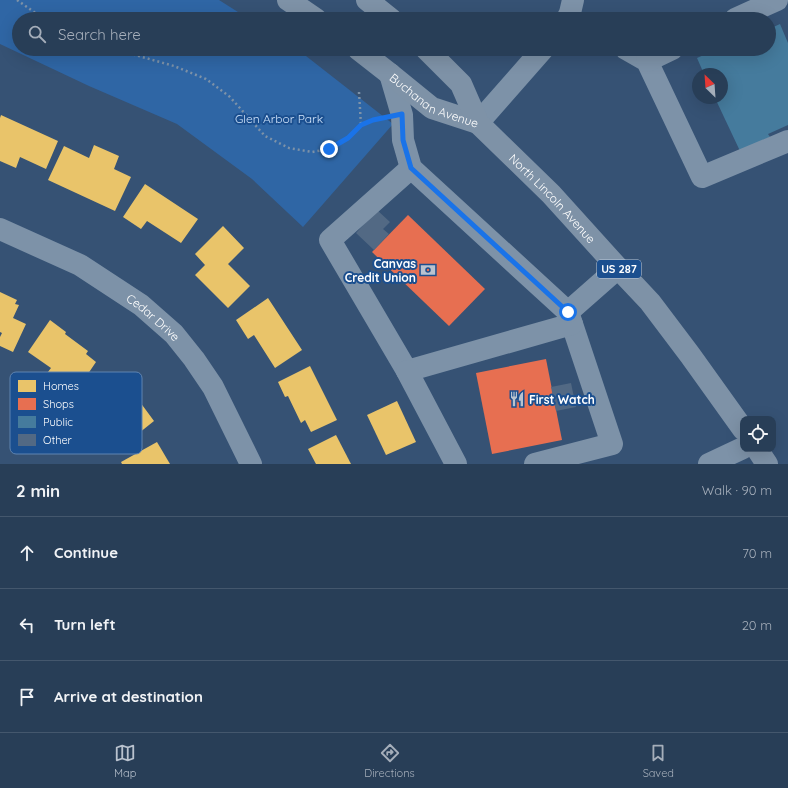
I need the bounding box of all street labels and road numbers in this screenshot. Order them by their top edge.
street label: Buchanan Avenue [387,70,481,130]
street label: North Lincoln Avenue [506,150,599,246]
road number: US 287 [597,260,641,278]
street label: Cedar Drive [124,290,184,344]

